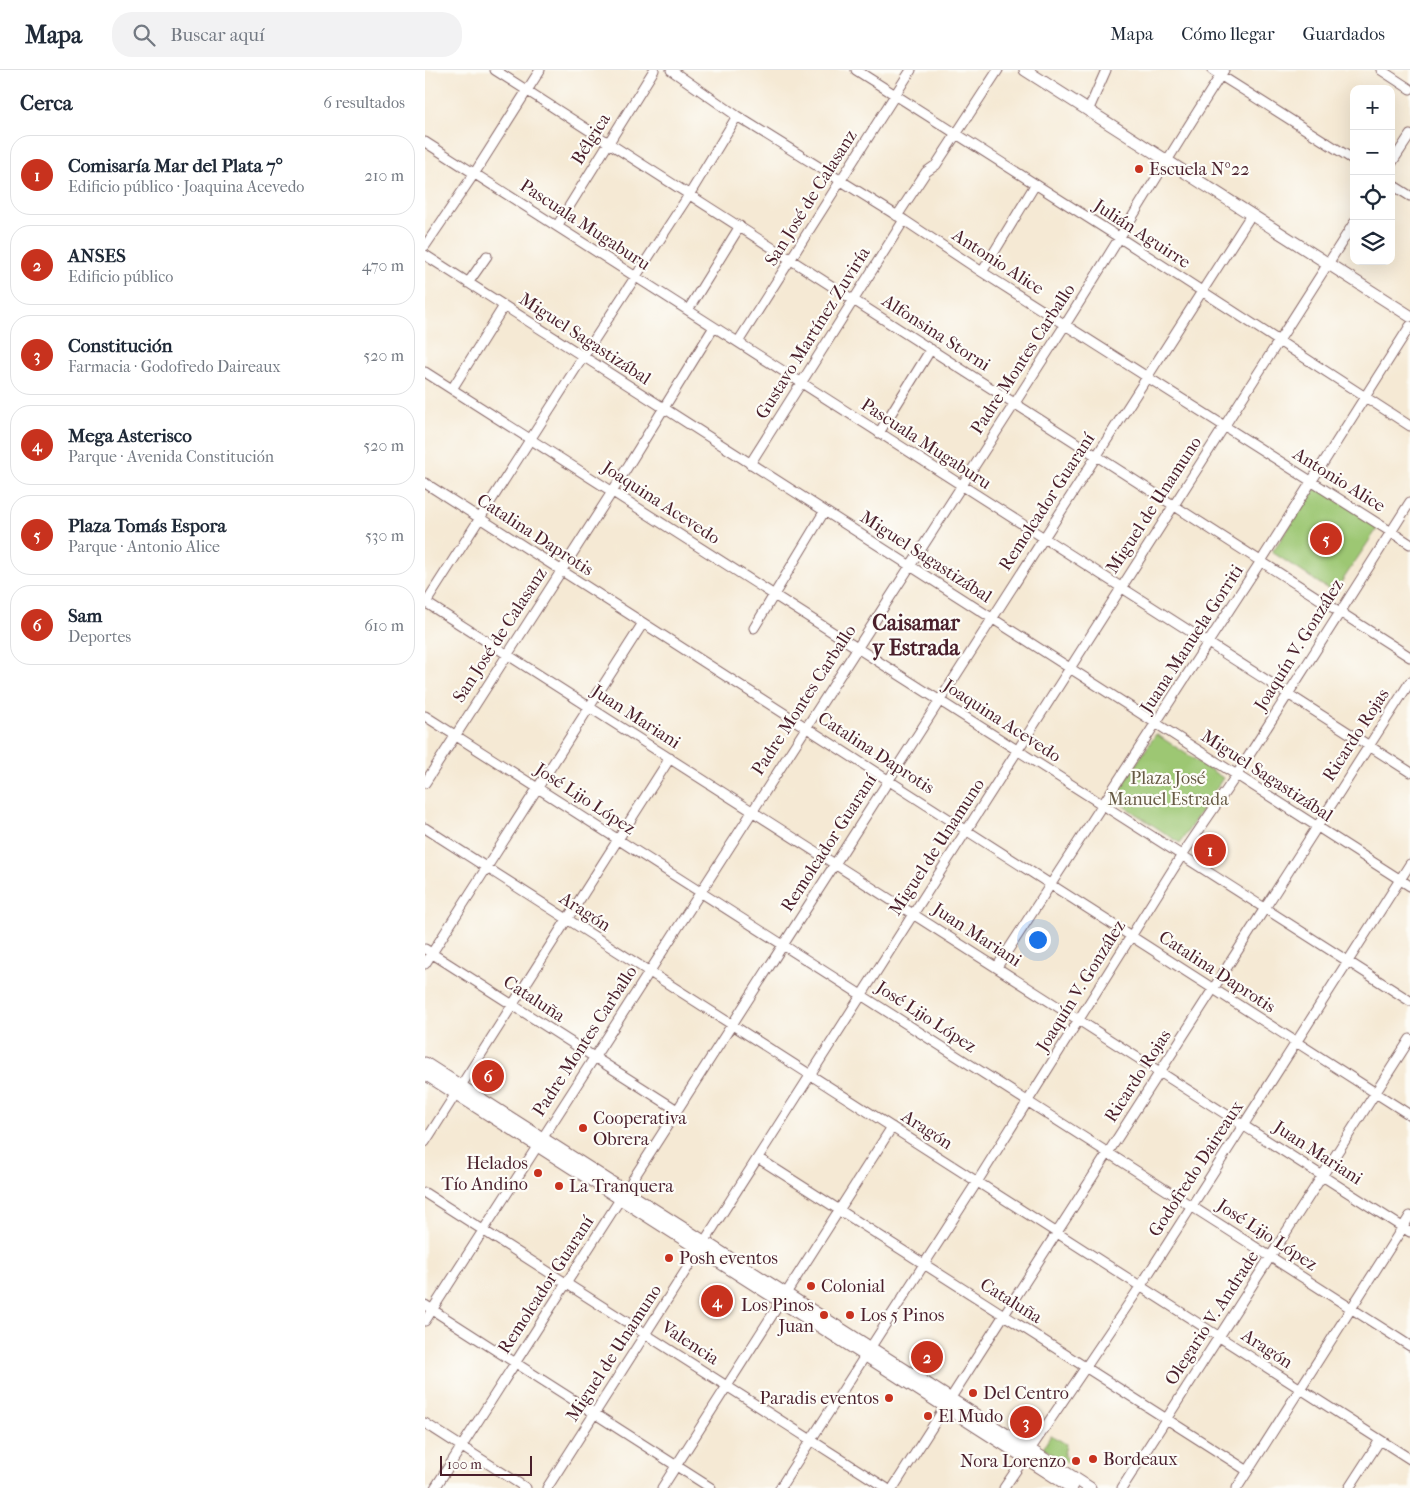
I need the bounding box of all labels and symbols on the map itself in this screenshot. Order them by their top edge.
street label: Bélgica [567,109,615,169]
street label: San José de Calasanz [761,126,861,270]
place label: Escuela Nº22 [1149,159,1250,180]
marker: Escuela Nº22 [1133,163,1145,175]
street label: Pascuala Mugaburu [516,175,654,275]
street label: Julián Aguirre [1088,194,1194,273]
street label: Antonio Alice [948,224,1048,299]
street label: Gustavo Martínez Zuviría [751,243,875,423]
street label: Padre Montes Carballo [966,280,1080,438]
street label: Miguel Sagastizábal [515,289,655,389]
street label: Alfonsina Storni [877,290,994,376]
street label: Pascuala Mugaburu [857,394,995,494]
street label: Remolcador Guaraní [995,429,1100,575]
street label: Miguel de Unamuno [1102,433,1206,577]
street label: Antonio Alice [1288,443,1389,517]
street label: Joaquina Acevedo [597,456,724,549]
street label: Catalina Daprotis [473,489,598,581]
street label: Miguel Sagastizábal [856,507,996,607]
pin: 5 [1310,520,1342,558]
street label: Juana Manuela Gorriti [1135,560,1248,719]
street label: San José de Calasanz [449,564,551,706]
street label: Joaquín V. González [1249,575,1348,716]
district label: Caisamar y Estrada [872,610,961,661]
street label: Padre Montes Carballo [747,621,861,779]
street label: Joaquina Acevedo [938,674,1065,767]
street label: Juan Mariani [586,680,685,754]
street label: Ricardo Rojas [1318,684,1394,785]
street label: Catalina Daprotis [814,707,939,799]
street label: Miguel Sagastizábal [1197,726,1337,826]
street label: José Lijo López [529,758,639,839]
park label: Plaza José Manuel Estrada [1108,768,1229,810]
street label: Remolcador Guaraní [777,770,882,916]
street label: Miguel de Unamuno [885,775,989,919]
pin: 1 [1194,831,1226,869]
street label: Aragón [555,887,615,937]
street label: Juan Mariani [927,898,1026,972]
street label: Joaquín V. González [1031,916,1130,1057]
street label: Catalina Daprotis [1155,926,1280,1018]
your location [1025,927,1051,953]
street label: Padre Montes Carballo [528,962,642,1120]
street label: Cataluña [499,971,569,1027]
street label: José Lijo López [870,976,980,1057]
street label: Ricardo Rojas [1100,1025,1176,1126]
pin: 6 [472,1057,504,1095]
street label: Godofredo Daireaux [1144,1097,1248,1241]
street label: Aragón [897,1105,957,1155]
place label: Cooperativa Obrera [593,1108,687,1150]
street label: Juan Mariani [1268,1116,1367,1190]
marker: Cooperativa Obrera [577,1122,589,1134]
place label: Helados Tío Andino [441,1153,528,1195]
marker: Helados Tío Andino [532,1167,544,1179]
place label: La Tranquera [569,1176,674,1197]
marker: La Tranquera [553,1180,565,1192]
street label: José Lijo López [1211,1194,1321,1275]
street label: Remolcador Guaraní [494,1212,599,1358]
street label: Olegario V. Andrade [1161,1247,1263,1389]
place label: Posh eventos [679,1248,778,1269]
marker: Posh eventos [663,1252,675,1264]
street label: Cataluña [976,1274,1046,1329]
place label: Colonial [821,1276,885,1297]
marker: Colonial [805,1280,817,1292]
street label: Miguel de Unamuno [562,1281,666,1425]
pin: 4 [701,1282,733,1320]
place label: Los Pinos Juan [741,1295,815,1337]
place label: Los 5 Pinos [860,1305,945,1326]
marker: Los Pinos Juan [818,1309,830,1321]
marker: Los 5 Pinos [844,1309,856,1321]
street label: Valencia [656,1316,723,1370]
street label: Aragón [1237,1324,1297,1374]
pin: 2 [911,1338,943,1376]
place label: Del Centro [983,1383,1069,1404]
marker: Del Centro [967,1387,979,1399]
place label: Paradis eventos [760,1388,879,1409]
marker: Paradis eventos [883,1392,895,1404]
pin: 3 [1010,1403,1042,1441]
place label: El Mudo [938,1406,1003,1427]
marker: El Mudo [922,1410,934,1422]
place label: Bordeaux [1103,1449,1178,1470]
place label: Nora Lorenzo [960,1451,1066,1472]
scale bar [440,1453,533,1476]
marker: Bordeaux [1087,1453,1099,1465]
marker: Nora Lorenzo [1070,1455,1082,1467]

